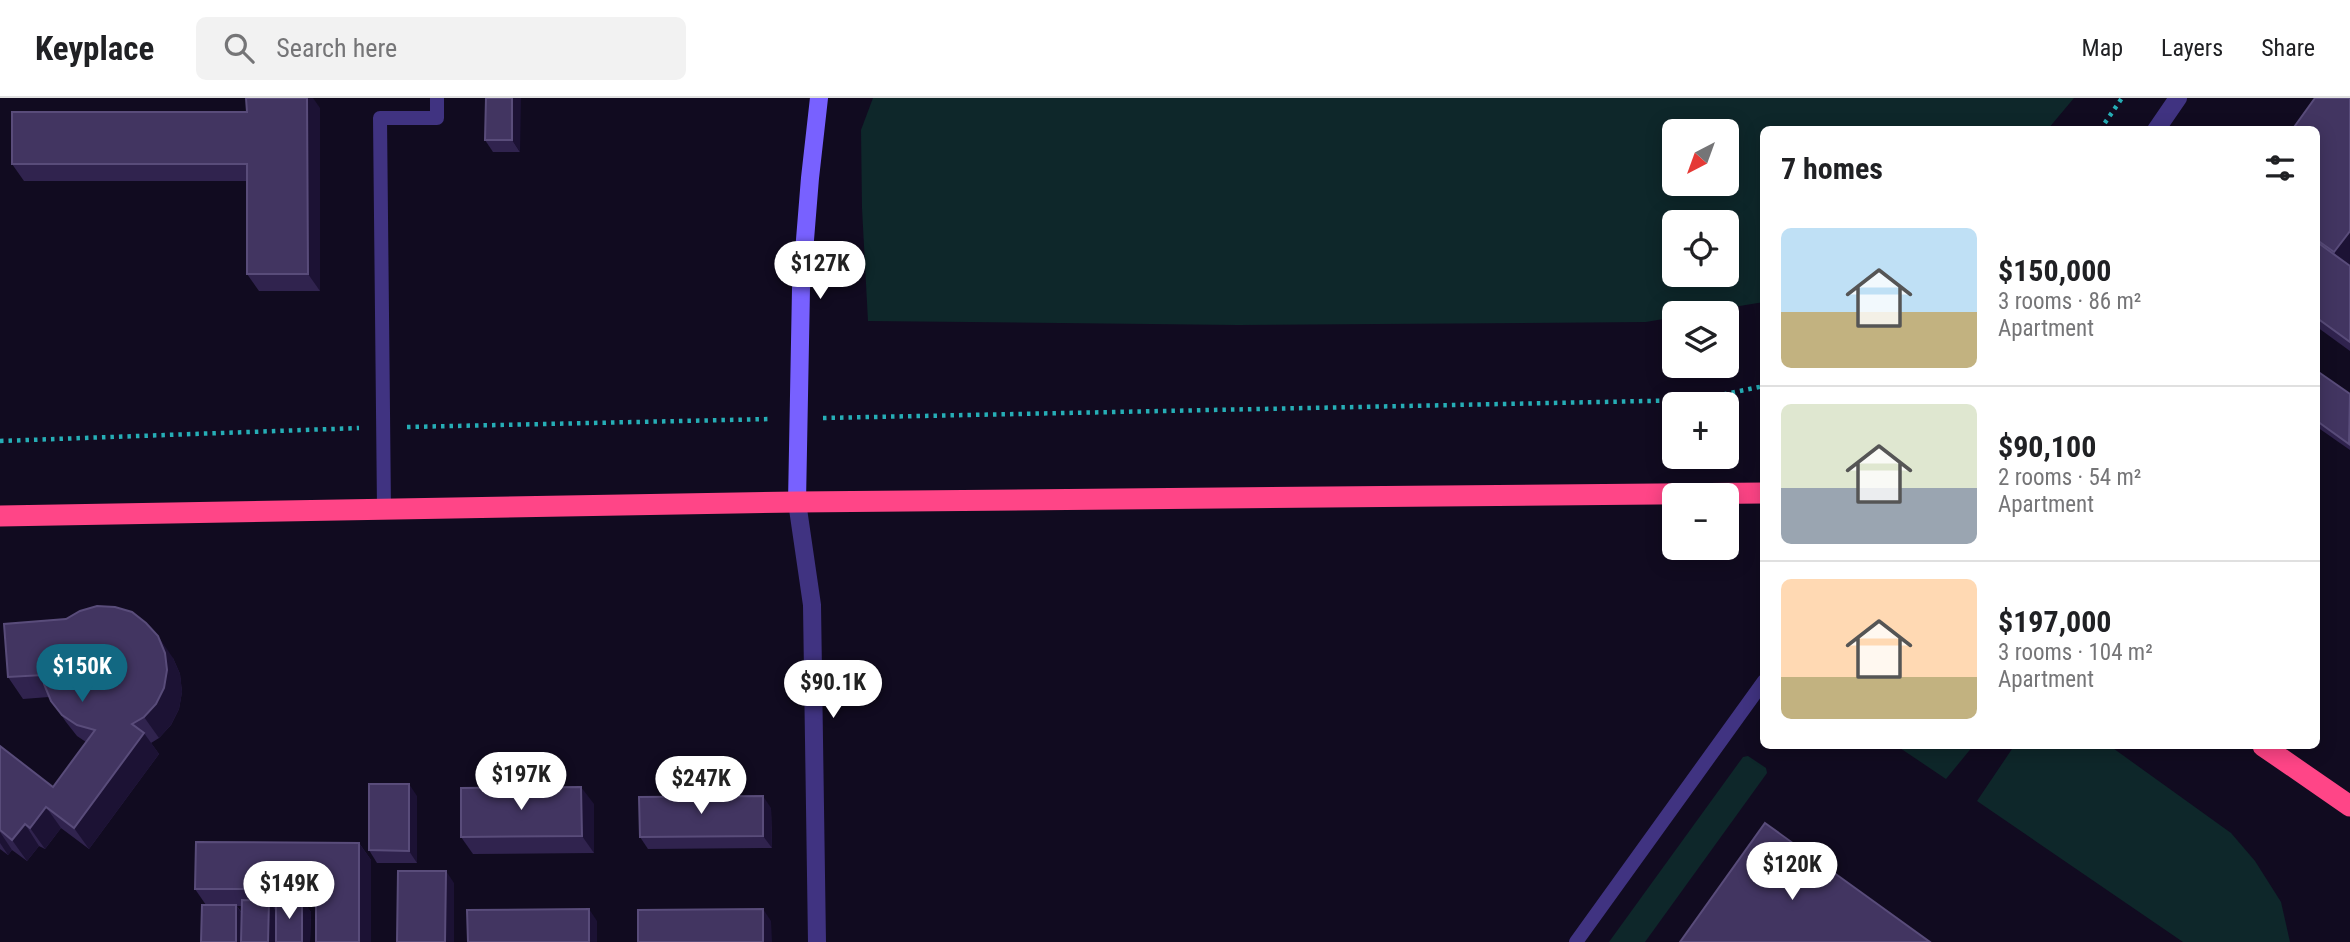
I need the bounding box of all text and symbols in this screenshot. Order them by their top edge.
search box [196,17,686,80]
text: Keyplace [35,29,154,68]
icon: search [220,29,258,67]
text: Search here [276,33,397,63]
text: Map [2082,34,2123,62]
text: Layers [2161,34,2223,62]
text: Share [2261,34,2315,62]
north arrow [1662,119,1740,196]
map controls [1662,119,1739,560]
icon: filters [2261,149,2299,187]
text: 7 homes [1781,151,1883,186]
button: locate [1662,210,1739,287]
pin: $127K [771,242,869,301]
text: $127K [790,250,850,277]
text: $150,000 [1998,253,2111,288]
icon: home [1837,256,1921,340]
text: 3 rooms · 86 m² [1998,288,2141,315]
button: layers [1662,301,1739,378]
text: Apartment [1998,315,2094,342]
button: + [1662,392,1739,469]
text: $90,100 [1998,429,2096,464]
icon: home [1837,432,1921,516]
text: 2 rooms · 54 m² [1998,464,2141,491]
button: − [1662,483,1739,560]
text: Apartment [1998,491,2094,518]
text: $197,000 [1998,604,2111,639]
icon: home [1837,607,1921,691]
text: 3 rooms · 104 m² [1998,639,2153,666]
pin: $150K [33,644,131,704]
text: $150K [52,653,112,680]
pin: $90.1K [776,660,890,720]
text: Apartment [1998,666,2094,693]
text: $90.1K [800,669,866,696]
pin: $197K [472,752,570,812]
pin: $247K [652,756,750,816]
text: $197K [491,761,551,788]
text: $247K [671,765,731,792]
pin: $120K [1743,842,1841,902]
text: $120K [1762,851,1822,878]
pin: $149K [240,862,338,921]
text: $149K [259,870,319,897]

